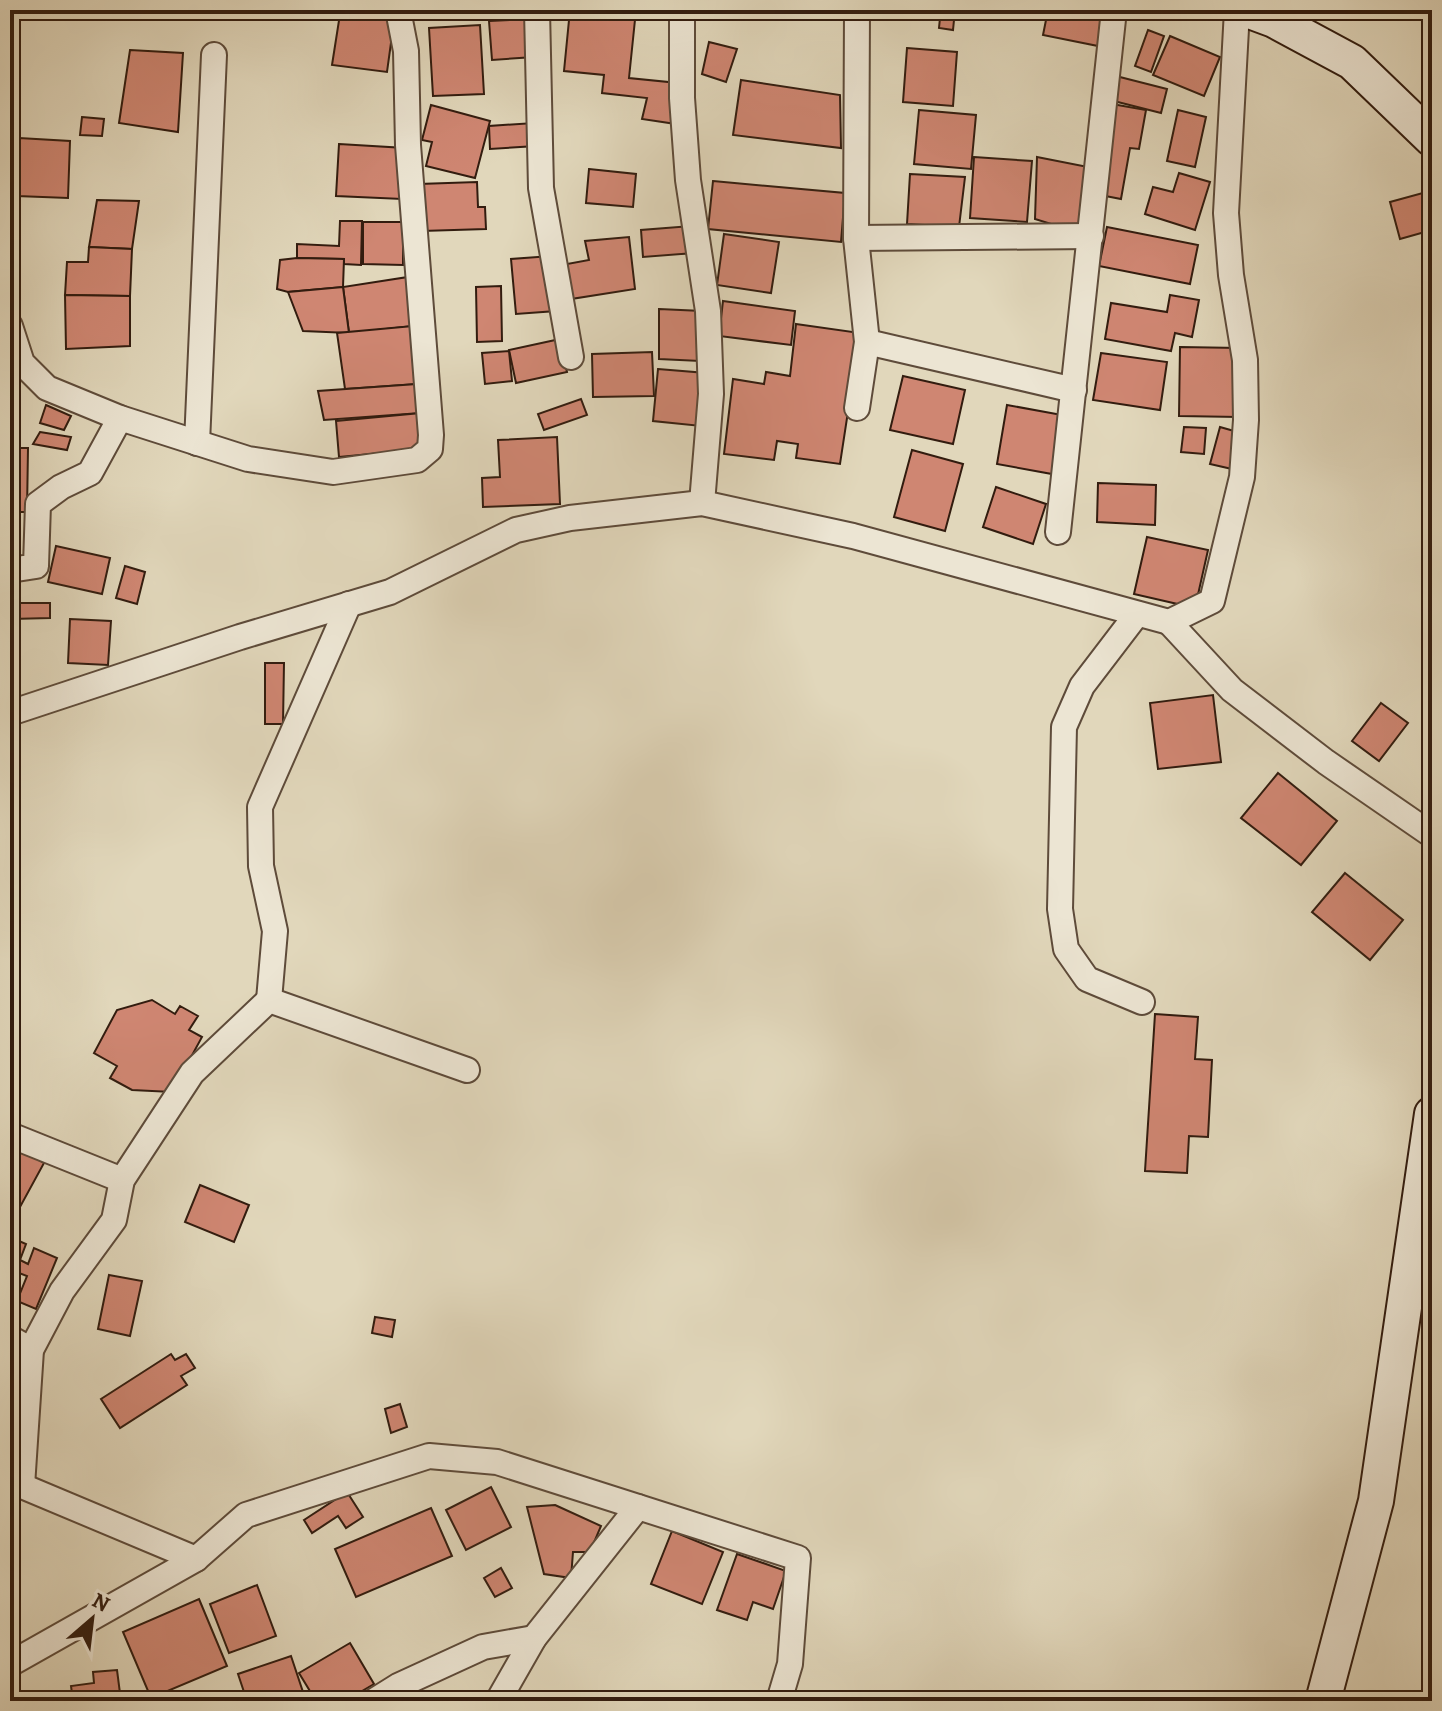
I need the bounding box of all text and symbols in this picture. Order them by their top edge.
north arrow [52,1579,132,1659]
text: N [87,1585,115,1619]

